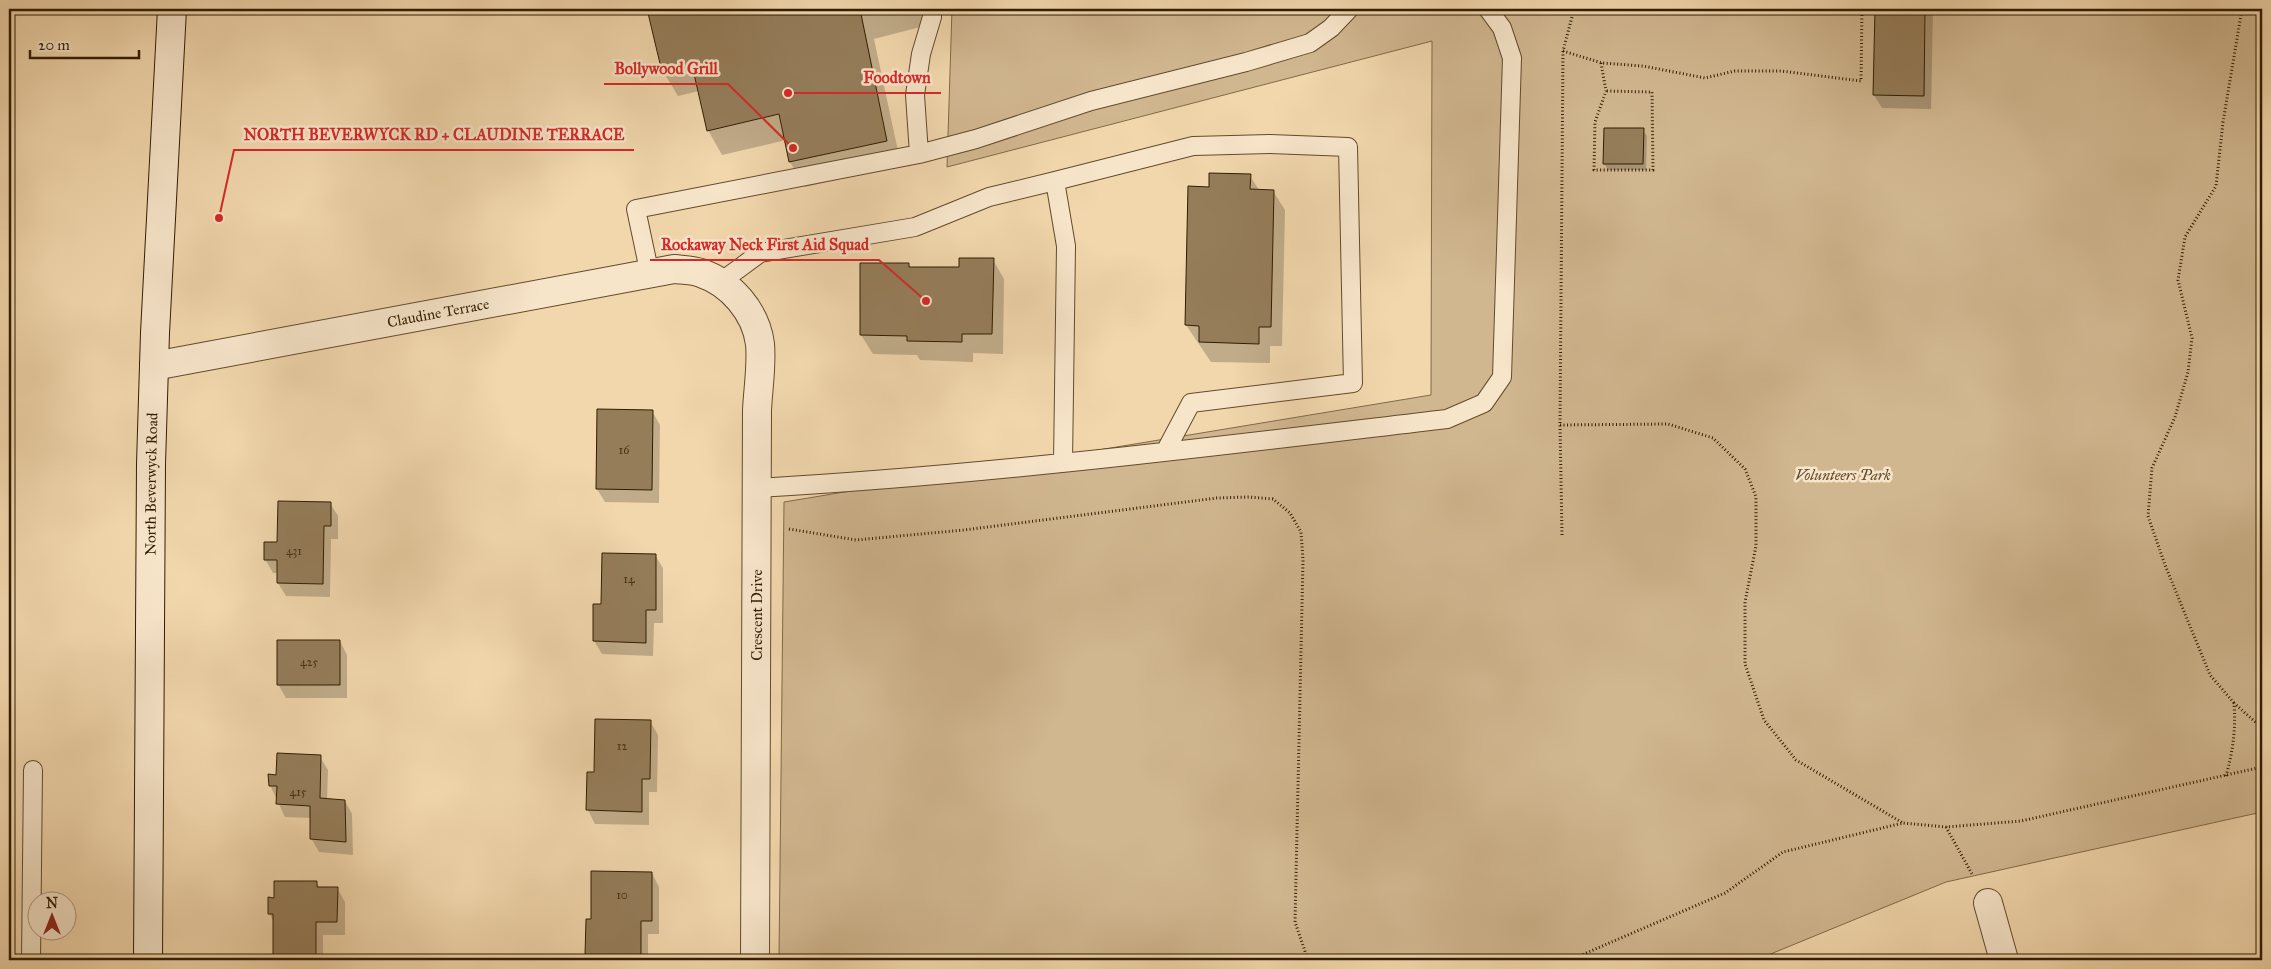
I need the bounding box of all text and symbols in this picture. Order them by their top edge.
scale bar [30,28,139,60]
text: 20 m [38,36,70,54]
callout: Bollywood Grill [604,53,728,84]
text: Bollywood Grill [614,59,718,79]
callout: Foodtown [854,62,941,93]
text: Foodtown [863,68,931,87]
callout: NORTH BEVERWYCK RD + CLAUDINE TERRACE [234,119,634,150]
text: NORTH BEVERWYCK RD + CLAUDINE TERRACE [244,125,625,144]
callout: Rockaway Neck First Aid Squad [650,229,879,260]
text: Rockaway Neck First Aid Squad [661,235,870,255]
street label: Claudine Terrace [386,295,491,331]
street label: North Beverwyck Road [141,412,162,556]
house number: 16 [619,443,630,457]
park label: Volunteers Park [1795,466,1891,484]
house number: 431 [286,544,302,558]
street label: Crescent Drive [748,569,766,661]
house number: 14 [623,572,635,586]
house number: 425 [300,655,318,669]
house number: 12 [617,739,627,753]
house number: 415 [290,785,307,799]
house number: 10 [616,888,628,902]
north arrow [28,892,78,942]
text: N [46,895,58,912]

